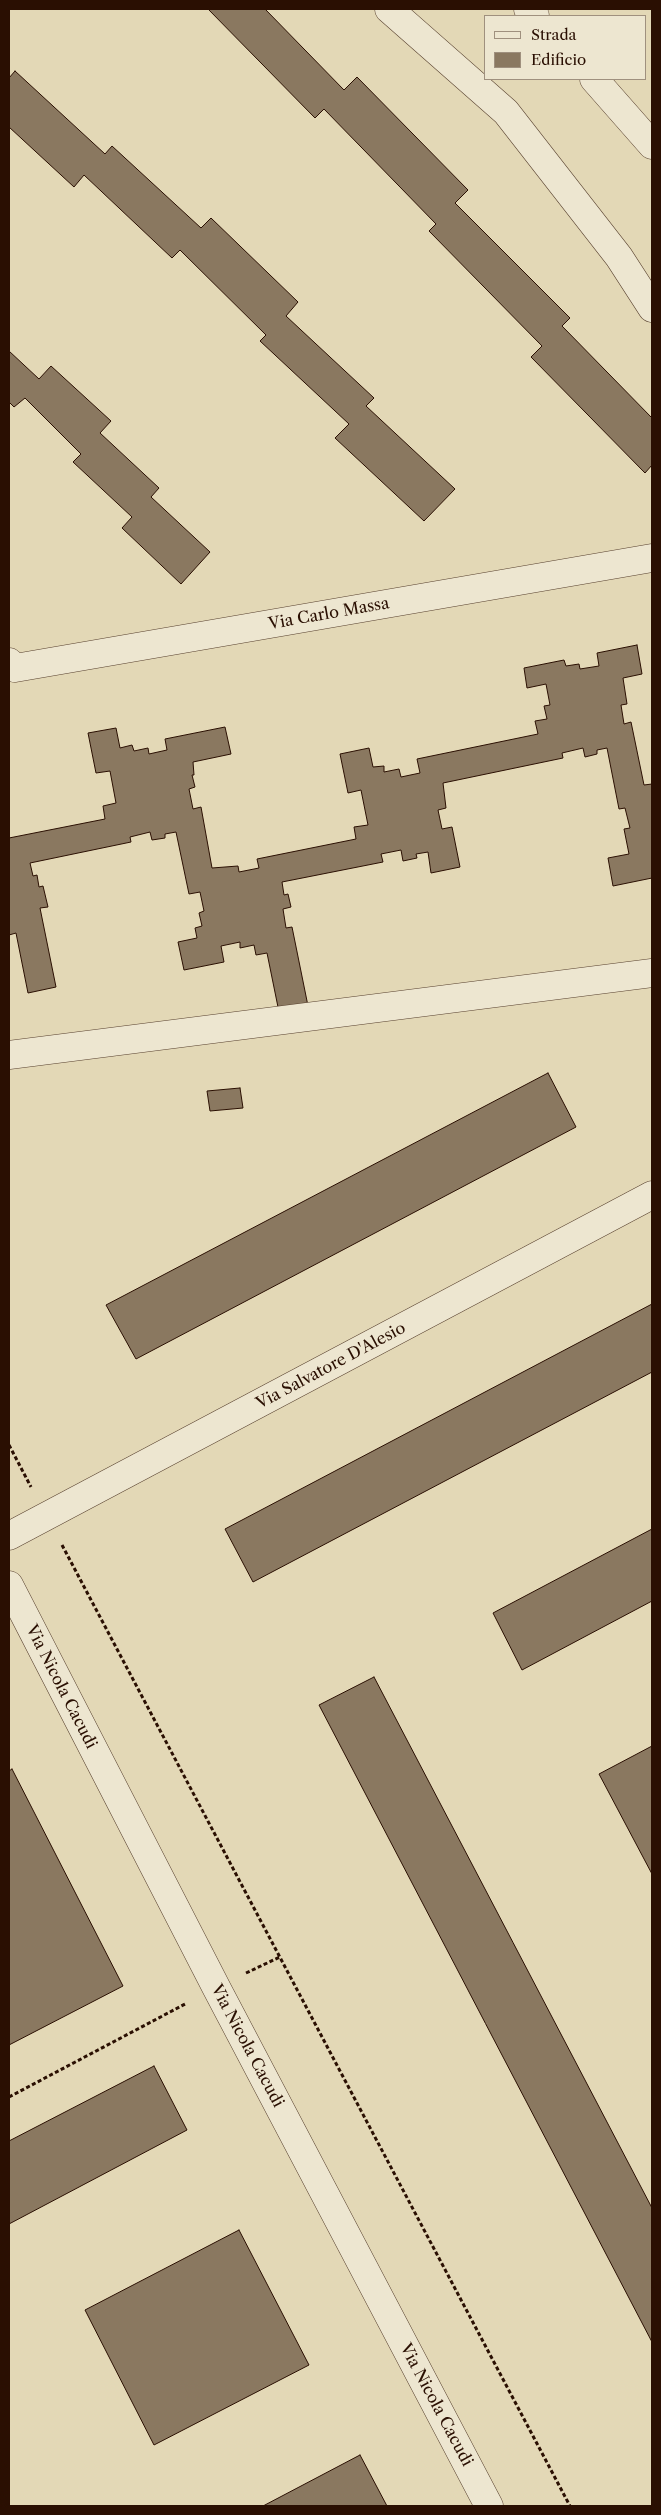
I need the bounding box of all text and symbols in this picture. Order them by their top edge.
legend [483,15,646,80]
text: Strada [531,25,577,44]
text: Edificio [531,50,586,69]
street label: Via Carlo Massa [267,594,391,634]
street label: Via Salvatore D'Alesio [253,1319,409,1413]
street label: Via Nicola Cacudi [21,1622,101,1752]
street label: Via Nicola Cacudi [207,1981,287,2111]
street label: Via Nicola Cacudi [396,2340,476,2470]

